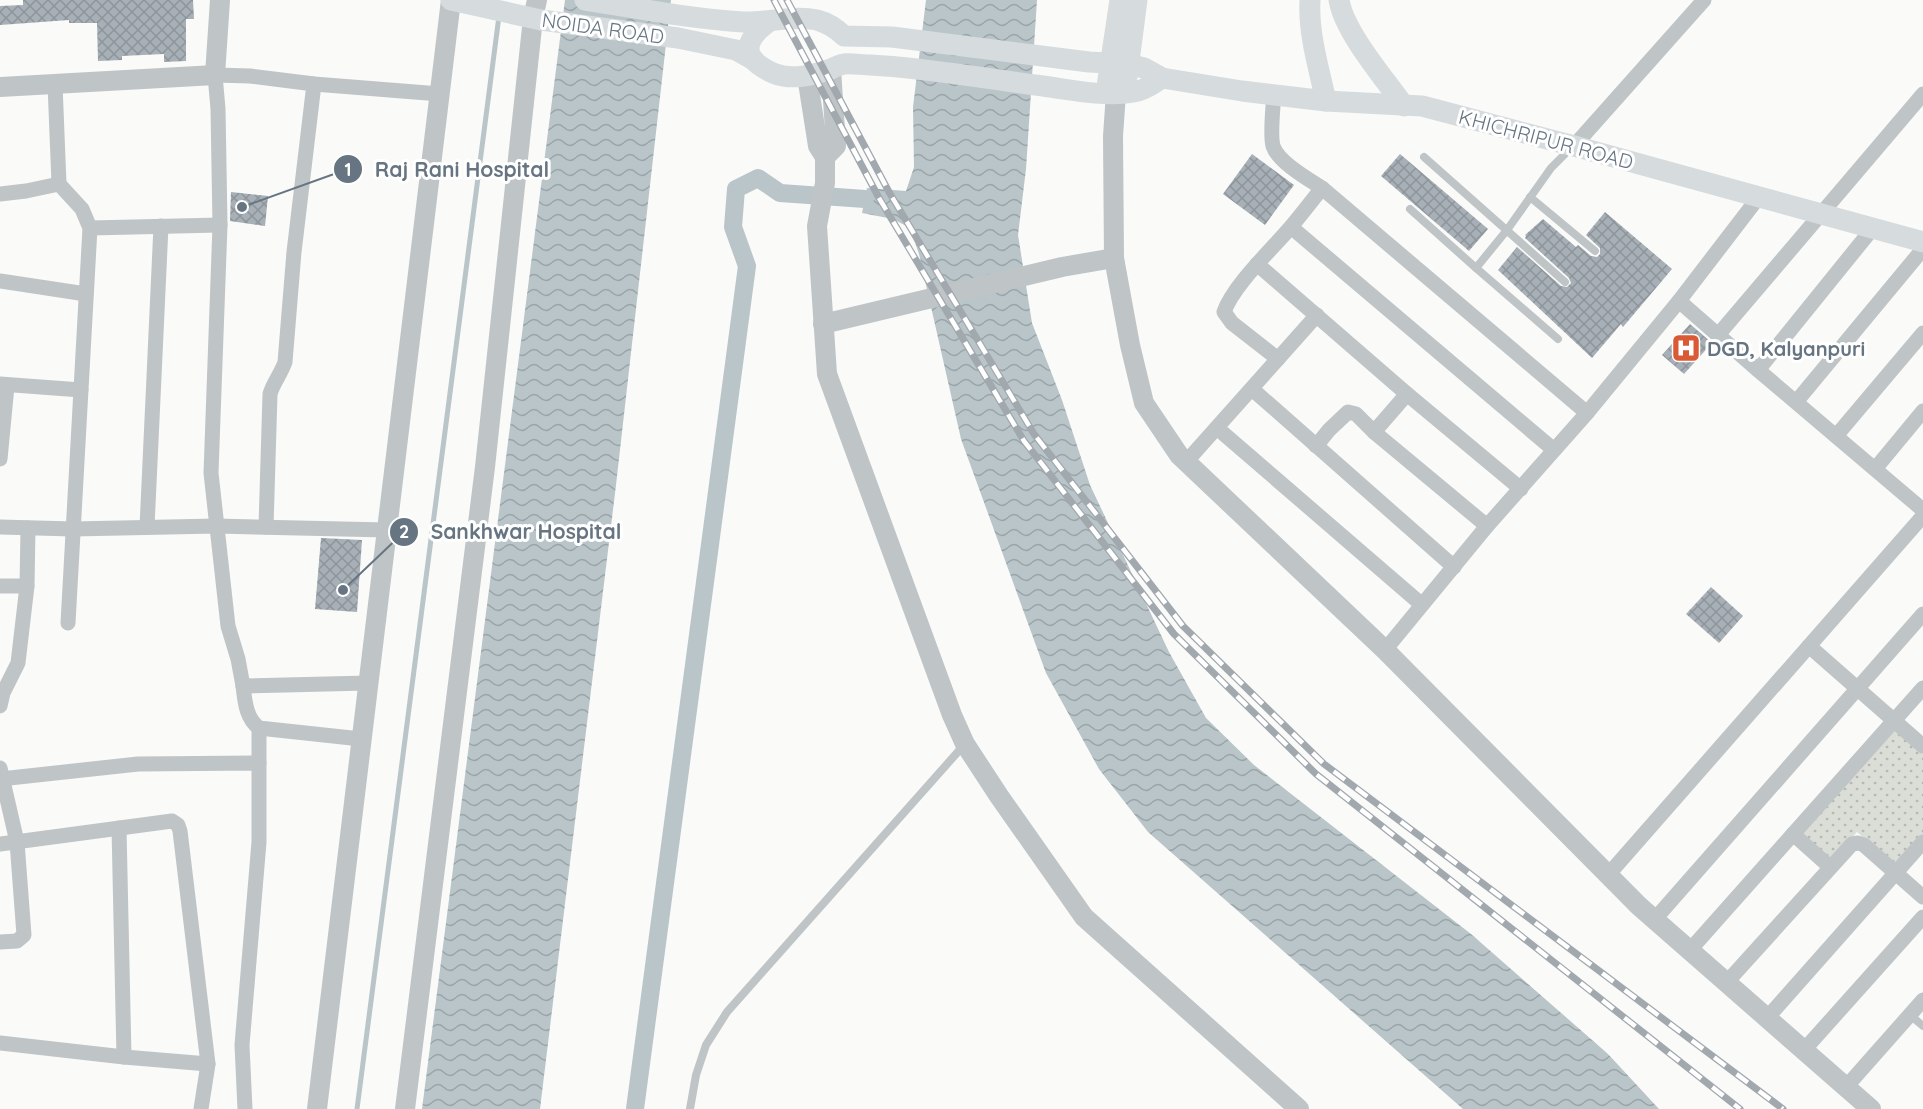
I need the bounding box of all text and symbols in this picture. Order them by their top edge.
street label: NOIDA ROAD [540,7,666,49]
street label: KHICHRIPUR ROAD [1456,104,1636,174]
callout: Raj Rani Hospital [333,150,562,189]
text: Raj Rani Hospital [375,156,549,182]
text: 1 [344,158,352,181]
hospital icon: DGD, Kalyanpuri [1670,332,1702,364]
place label: DGD, Kalyanpuri [1707,336,1865,361]
callout: Sankhwar Hospital [389,513,634,552]
text: Sankhwar Hospital [431,518,621,544]
text: 2 [399,520,409,543]

